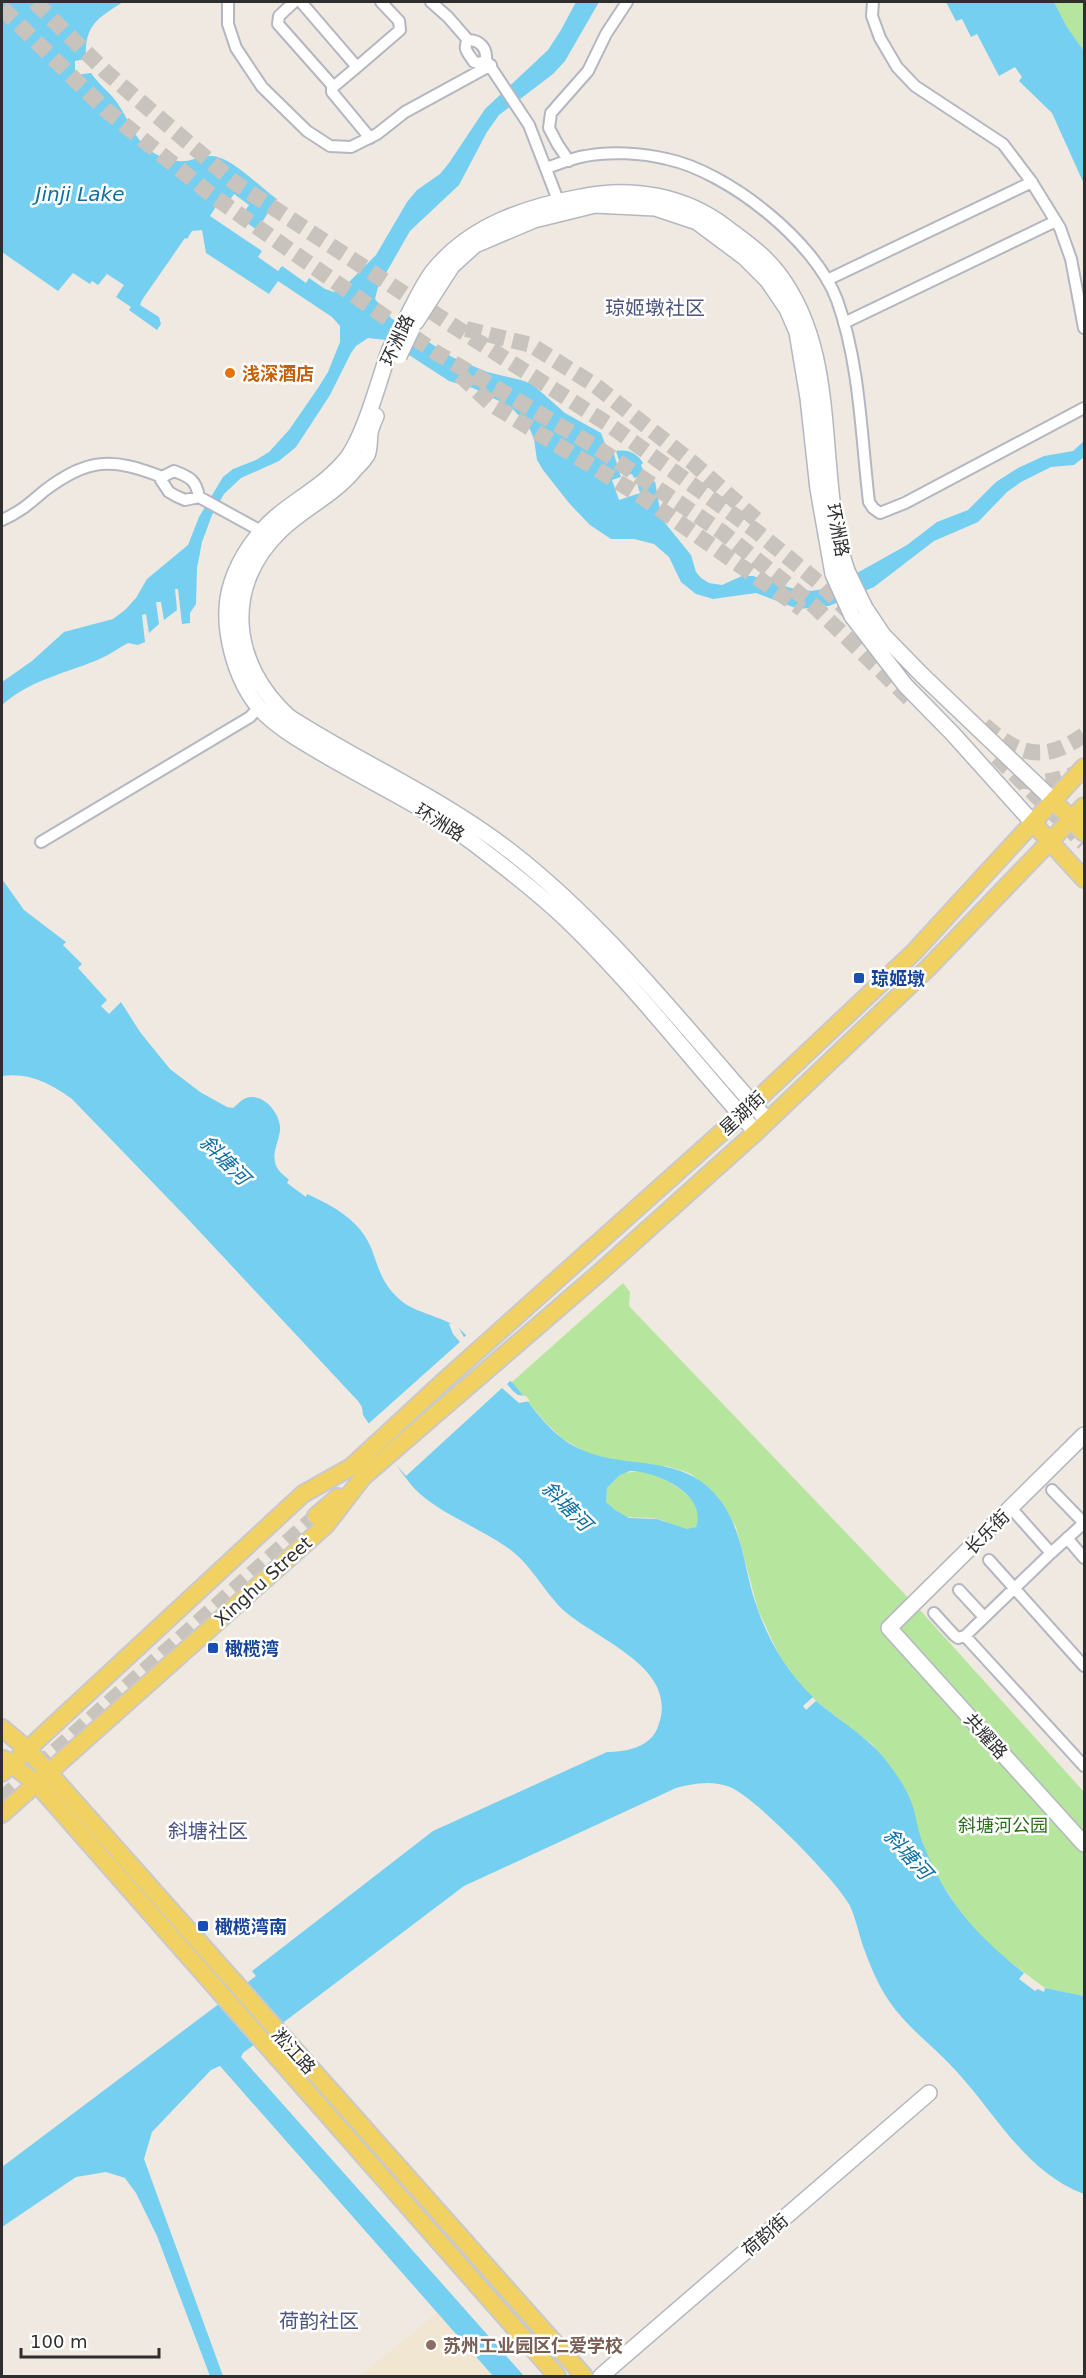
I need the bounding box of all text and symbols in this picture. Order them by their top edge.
water label: Jinji Lake [32,182,124,206]
district label: 琼姬墩社区 [605,296,705,320]
street label: 环洲路 [376,311,418,369]
place label: 浅深酒店 [242,363,314,384]
marker: 浅深酒店 [223,366,237,380]
street label: 环洲路 [823,501,853,559]
street label: 环洲路 [412,799,468,845]
place label: 琼姬墩 [871,968,925,989]
marker: 琼姬墩 [852,971,866,985]
street label: 星湖街 [715,1087,769,1139]
water label: 斜塘河 [195,1130,258,1193]
water label: 斜塘河 [537,1476,600,1539]
street label: 长乐街 [960,1505,1014,1559]
street label: Xinghu Street [210,1532,316,1630]
place label: 橄榄湾 [225,1638,279,1659]
marker: 橄榄湾 [206,1641,220,1655]
street label: 共耀路 [960,1709,1012,1763]
park label: 斜塘河公园 [958,1815,1048,1836]
district label: 斜塘社区 [168,1819,248,1843]
water label: 斜塘河 [879,1824,940,1887]
place label: 橄榄湾南 [215,1916,287,1937]
marker: 橄榄湾南 [196,1919,210,1933]
street label: 淞江路 [268,2024,320,2078]
street label: 荷韵街 [738,2209,792,2261]
district label: 荷韵社区 [279,2309,359,2333]
scale bar [21,2321,159,2359]
text: 100 m [30,2331,88,2352]
place label: 苏州工业园区仁爱学校 [443,2335,623,2356]
marker: 苏州工业园区仁爱学校 [424,2338,438,2352]

